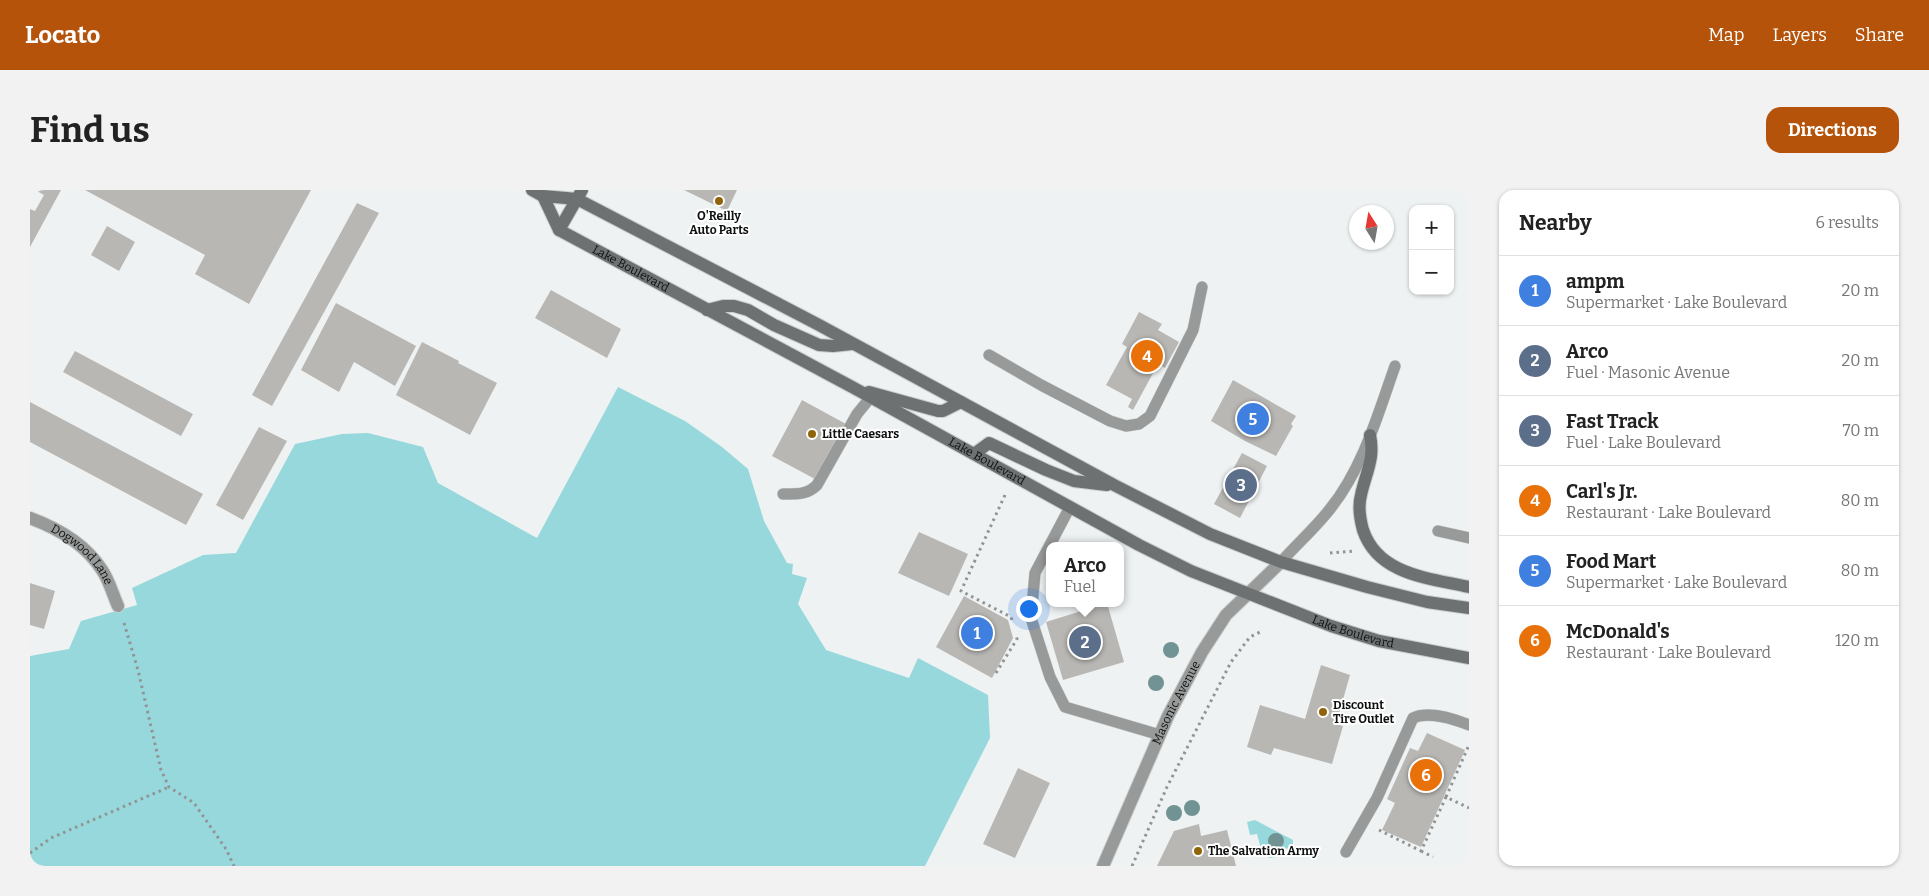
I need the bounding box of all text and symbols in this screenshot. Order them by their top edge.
text: Locato [25,21,100,49]
text: Map [1708,24,1744,46]
text: Layers [1772,24,1827,46]
text: Share [1855,24,1904,46]
button: Directions [1766,107,1899,153]
text: Find us [30,109,150,151]
marker: O'Reilly Auto Parts [713,195,725,207]
north arrow [1349,205,1394,250]
map controls [1409,205,1454,295]
button: + [1409,205,1454,250]
place label: O'Reilly Auto Parts [689,209,749,237]
text: Nearby [1519,210,1592,236]
text: 6 results [1816,213,1879,232]
street label: Lake Boulevard [590,242,672,295]
button: − [1409,250,1454,295]
text: ampm [1566,270,1624,293]
text: 1 [1532,281,1538,300]
text: 20 m [1842,281,1879,300]
text: Supermarket · Lake Boulevard [1566,293,1787,312]
pin: 4 [1131,337,1163,375]
text: Arco [1566,340,1608,363]
text: 2 [1530,351,1540,370]
text: 20 m [1842,351,1879,370]
text: Fuel · Masonic Avenue [1566,363,1730,382]
pin: 5 [1237,400,1269,438]
text: Fast Track [1566,410,1659,433]
text: 3 [1530,421,1540,440]
text: 70 m [1843,421,1879,440]
place label: Little Caesars [822,427,899,441]
marker: Little Caesars [806,428,818,440]
text: Fuel · Lake Boulevard [1566,433,1721,452]
street label: Lake Boulevard [946,435,1028,488]
pin: 3 [1225,466,1257,504]
text: Carl's Jr. [1566,480,1637,503]
text: 4 [1530,491,1540,510]
text: 80 m [1841,491,1879,510]
text: Restaurant · Lake Boulevard [1566,503,1771,522]
street label: Dogwood Lane [49,521,116,587]
popup [1046,542,1124,607]
text: Food Mart [1566,550,1656,573]
text: Arco [1064,554,1106,577]
text: 5 [1531,561,1539,580]
text: 80 m [1841,561,1879,580]
text: Supermarket · Lake Boulevard [1566,573,1787,592]
text: Fuel [1064,577,1096,596]
your location [1016,596,1042,622]
street label: Lake Boulevard [1310,612,1395,651]
pin: 1 [961,614,993,652]
text: McDonald's [1566,620,1670,643]
pin: 2 [1069,623,1101,661]
text: 6 [1530,631,1540,650]
text: 120 m [1835,631,1879,650]
text: Restaurant · Lake Boulevard [1566,643,1771,662]
street label: Masonic Avenue [1150,658,1203,747]
place label: Discount Tire Outlet [1333,698,1395,726]
marker: Discount Tire Outlet [1317,706,1329,718]
pin: 6 [1410,756,1442,794]
place label: The Salvation Army [1208,844,1319,858]
marker: The Salvation Army [1192,845,1204,857]

